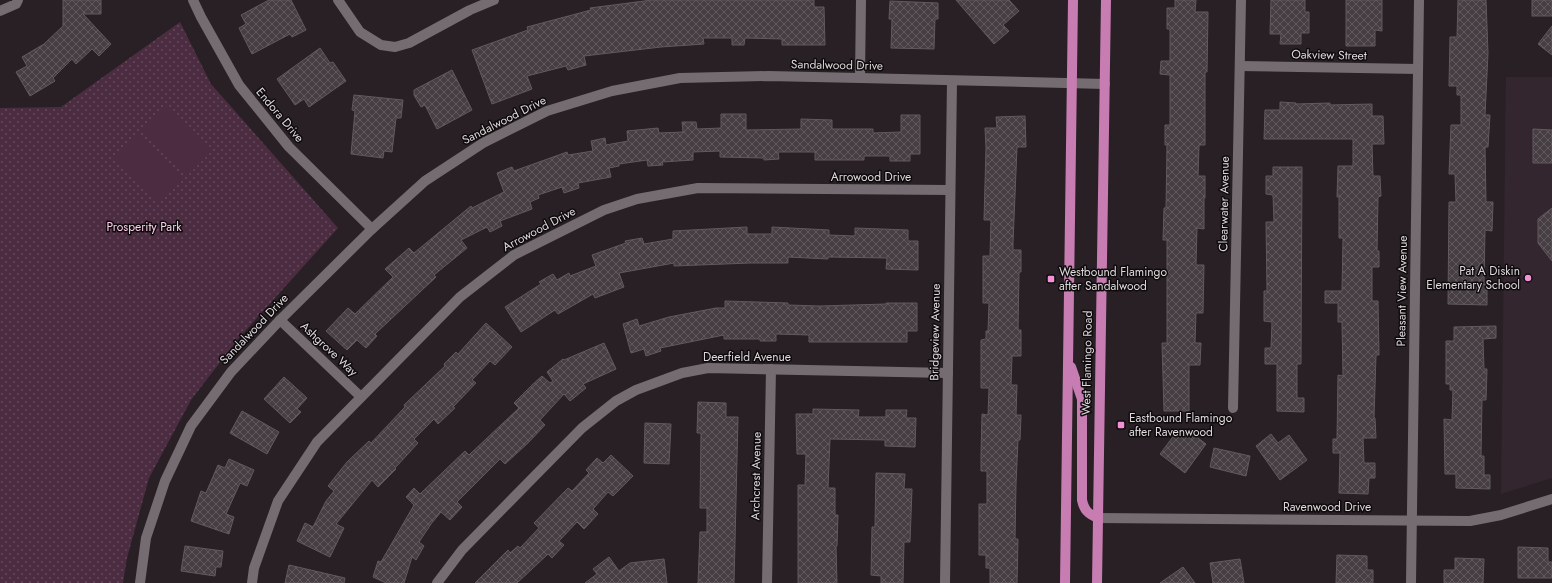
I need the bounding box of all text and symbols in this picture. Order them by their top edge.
street label: Oakview Street [1291,45,1367,65]
street label: Sandalwood Drive [791,55,883,75]
street label: Endora Drive [252,84,308,146]
street label: Sandalwood Drive [459,91,549,149]
street label: Clearwater Avenue [1214,156,1234,252]
street label: Arrowood Drive [831,168,911,186]
street label: Arrowood Drive [499,202,579,256]
park label: Prosperity Park [106,218,182,236]
street label: Pleasant View Avenue [1392,235,1412,347]
place label: Pat A Diskin Elementary School [1426,262,1520,294]
place label: Westbound Flamingo after Sandalwood [1059,263,1167,295]
marker: Pat A Diskin Elementary School [1523,273,1533,283]
marker: Westbound Flamingo after Sandalwood [1046,274,1056,284]
street label: Bridgeview Avenue [925,283,945,381]
street label: Sandalwood Drive [215,290,293,368]
street label: West Flamingo Road [1077,311,1097,415]
street label: Ashgrove Way [296,318,362,381]
street label: Deerfield Avenue [703,348,791,366]
place label: Eastbound Flamingo after Ravenwood [1129,409,1233,441]
marker: Eastbound Flamingo after Ravenwood [1116,420,1126,430]
street label: Archcrest Avenue [746,432,766,520]
street label: Ravenwood Drive [1283,498,1371,516]

